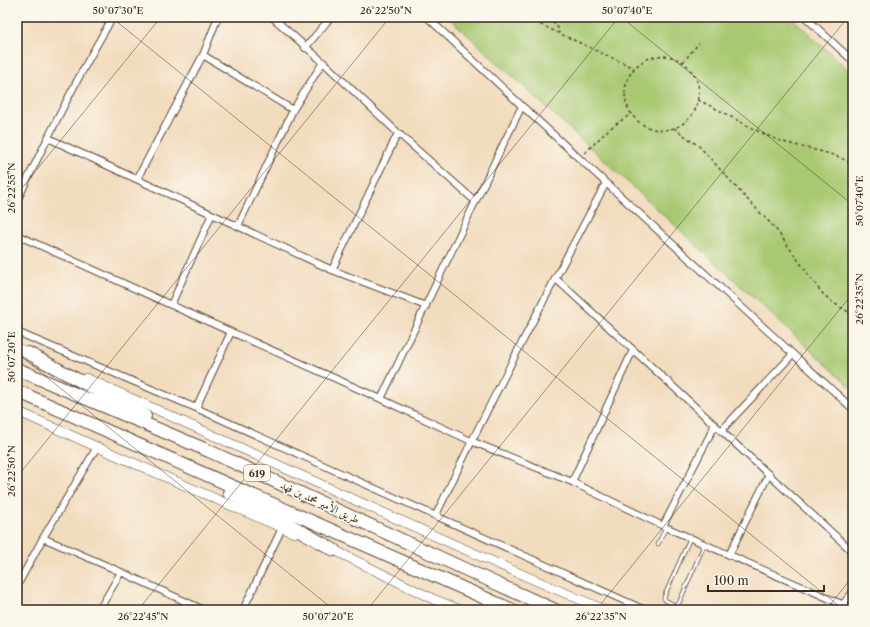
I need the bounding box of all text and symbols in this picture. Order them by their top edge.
text: 50°07'30"E [93,4,144,17]
text: 26°22'50"N [360,4,412,17]
text: 50°07'40"E [602,4,652,17]
text: 26°22'55"N [5,162,18,214]
text: 50°07'40"E [853,176,866,226]
text: 26°22'35"N [853,273,866,325]
text: 50°07'20"E [5,331,18,383]
text: 26°22'50"N [5,445,18,497]
road number: 619 [244,465,270,481]
street label: طريق الأمير محمد بن فهد [278,477,362,527]
scale bar [708,567,824,593]
text: 100 m [714,573,749,588]
text: 26°22'45"N [117,610,169,623]
text: 50°07'20"E [302,610,354,623]
text: 26°22'35"N [575,610,627,623]

